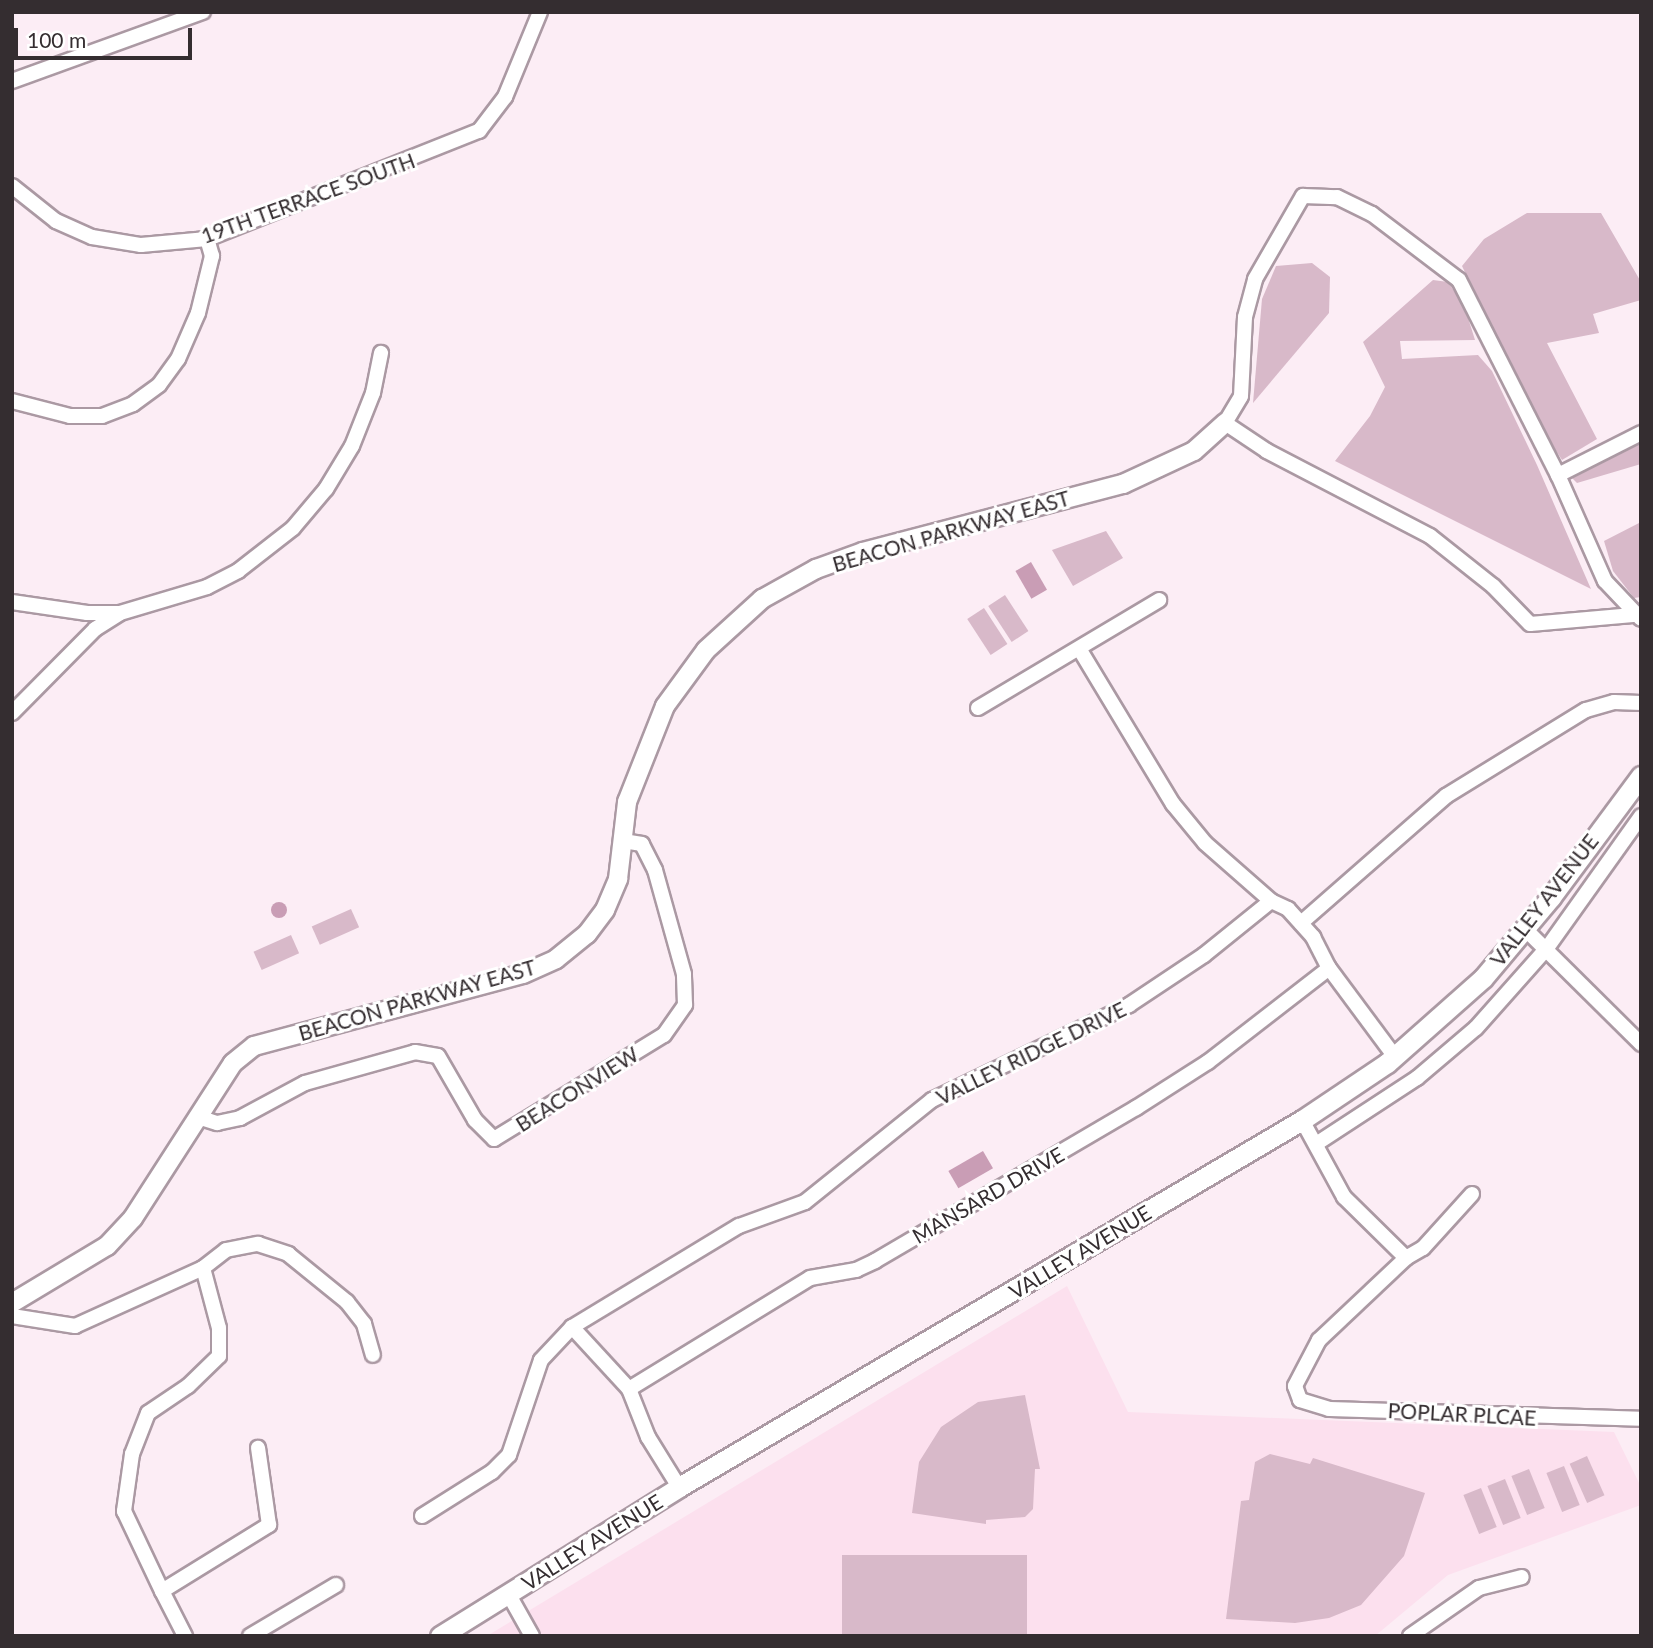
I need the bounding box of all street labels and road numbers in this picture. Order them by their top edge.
street label: 19TH TERRACE SOUTH [197,147,419,249]
street label: BEACON PARKWAY EAST [829,485,1073,577]
street label: VALLEY AVENUE [1484,828,1604,972]
street label: BEACON PARKWAY EAST [295,954,539,1046]
street label: VALLEY RIDGE DRIVE [932,996,1130,1110]
street label: BEACONVIEW [511,1041,643,1137]
street label: MANSARD DRIVE [908,1141,1068,1249]
street label: VALLEY AVENUE [1004,1199,1156,1305]
street label: POPLAR PLCAE [1387,1398,1537,1430]
street label: VALLEY AVENUE [516,1488,668,1596]

